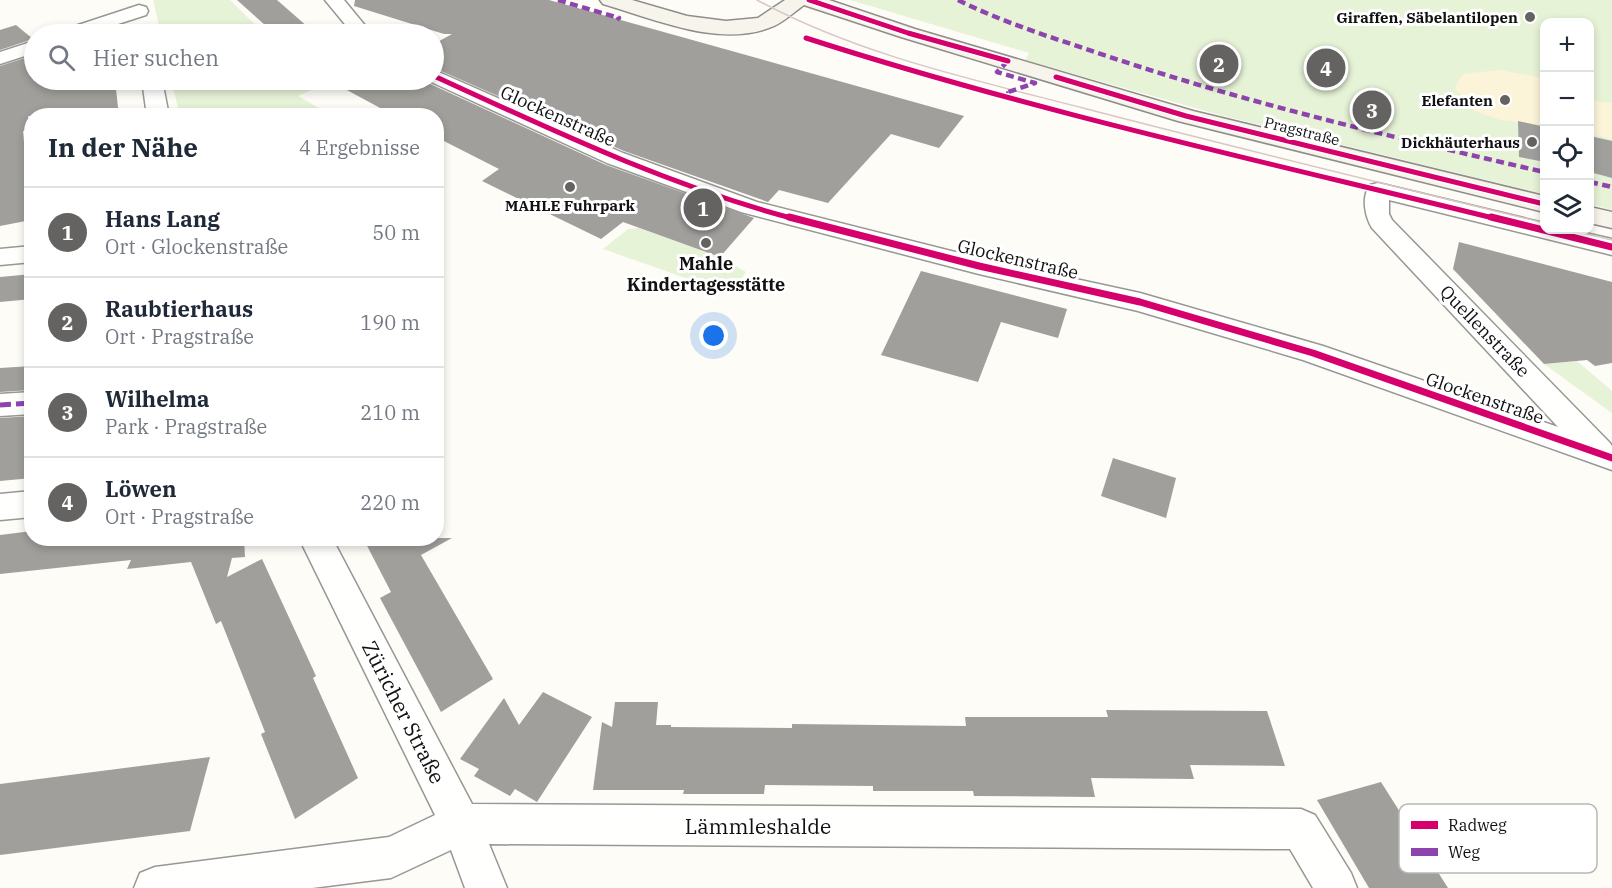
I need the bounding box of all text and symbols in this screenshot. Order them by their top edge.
place label: Giraffen, Säbelantilopen [1336,8,1518,27]
marker: Giraffen, Säbelantilopen [1523,10,1537,24]
map controls [1540,18,1594,234]
button: + [1540,18,1594,72]
search box [24,24,444,90]
icon: search [45,41,78,74]
pin: 2 [1200,42,1238,86]
text: Hier suchen [93,43,219,72]
pin: 4 [1306,46,1346,90]
button: − [1540,72,1594,126]
street label: Glockenstraße [497,80,619,152]
pin: 3 [1352,88,1392,132]
place label: Elefanten [1422,91,1493,110]
marker: Elefanten [1498,93,1512,107]
street label: Pragstraße [1262,112,1342,150]
button: locate [1540,126,1594,180]
text: In der Nähe [48,130,198,164]
place label: Dickhäuterhaus [1401,133,1520,152]
text: 4 Ergebnisse [299,134,420,161]
marker: Dickhäuterhaus [1525,135,1539,149]
marker: MAHLE Fuhrpark [563,180,577,194]
button: layers [1540,180,1594,234]
pin: 1 [684,186,722,230]
place label: MAHLE Fuhrpark [505,196,636,215]
text: Hans Lang [105,204,220,233]
text: 1 [62,219,74,246]
text: 50 m [372,219,420,246]
text: Ort · Glockenstraße [105,233,288,260]
street label: Glockenstraße [955,234,1081,284]
marker: Mahle Kindertagesstätte [699,236,713,250]
place label: Mahle Kindertagesstätte [627,252,785,296]
street label: Quellenstraße [1435,280,1535,382]
text: Raubtierhaus [105,294,253,323]
text: 2 [62,309,74,336]
text: 190 m [360,309,420,336]
your location [699,321,728,350]
text: Ort · Pragstraße [105,323,254,350]
street label: Glockenstraße [1423,367,1547,429]
text: Wilhelma [105,384,210,413]
text: 3 [62,399,74,426]
text: 210 m [360,399,420,426]
text: Park · Pragstraße [105,413,267,440]
text: Löwen [105,474,177,503]
text: 4 [62,489,74,516]
text: 220 m [360,489,420,516]
text: Ort · Pragstraße [105,503,254,530]
street label: Züricher Straße [356,636,452,788]
legend [1399,804,1597,873]
street label: Lämmleshalde [685,812,831,840]
text: Radweg [1448,815,1507,835]
text: Weg [1448,842,1480,862]

